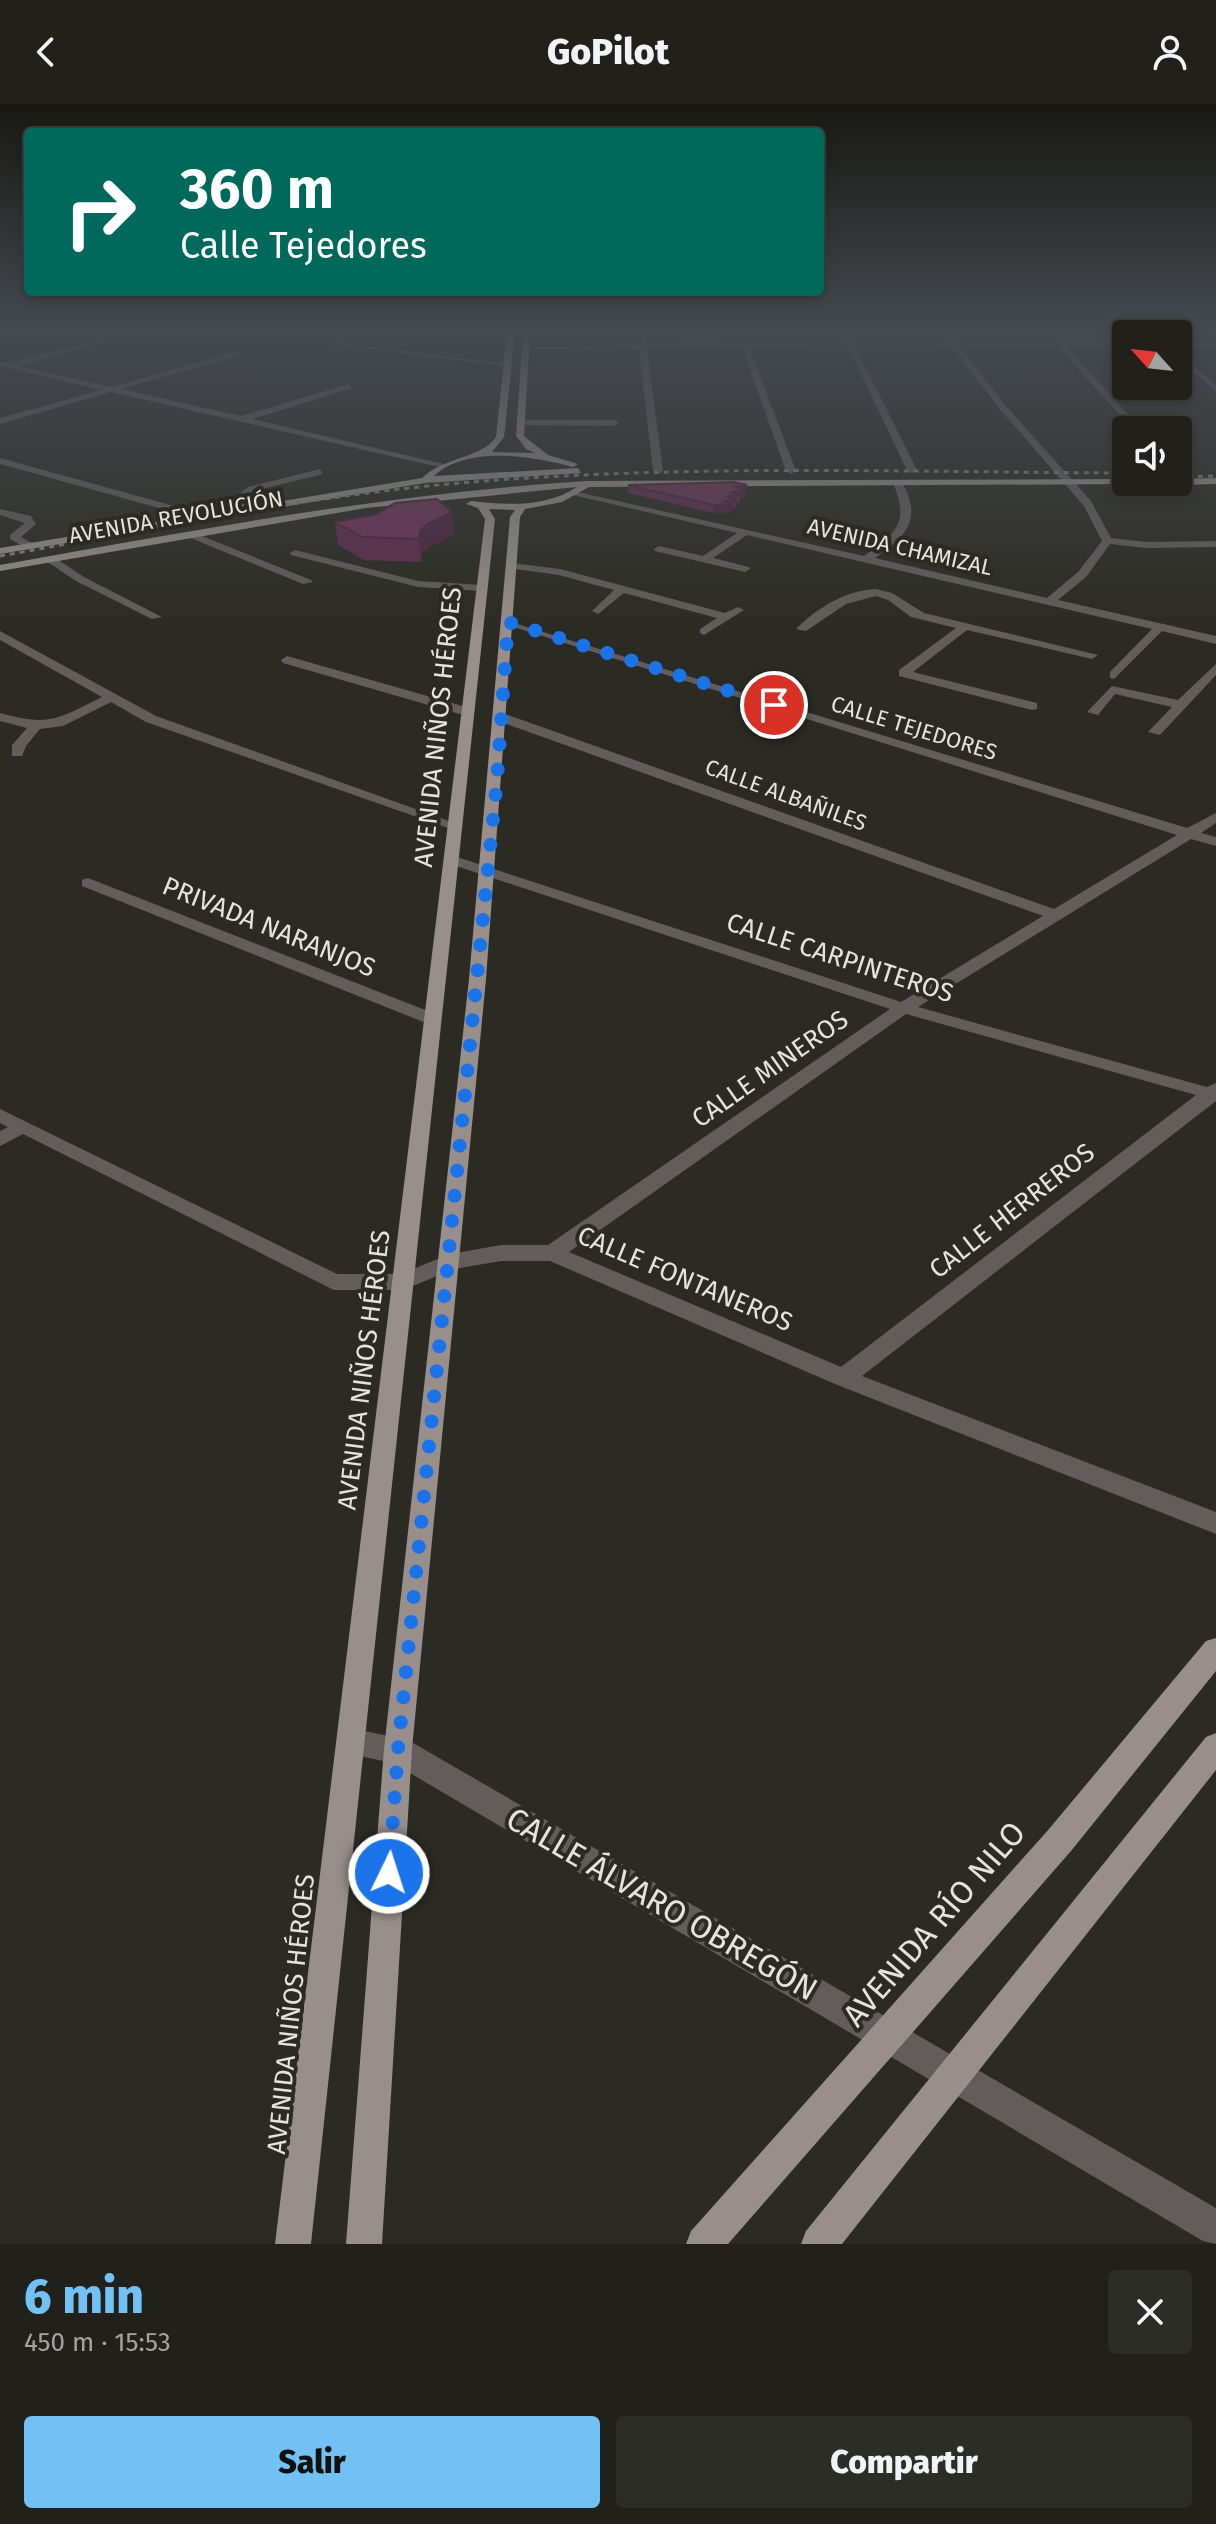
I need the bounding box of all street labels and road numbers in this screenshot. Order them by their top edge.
street label: AVENIDA REVOLUCIÓN [67,485,285,549]
street label: AVENIDA CHAMIZAL [805,513,995,581]
street label: AVENIDA NIÑOS HÉROES [408,585,468,869]
street label: CALLE TEJEDORES [828,690,1000,766]
street label: CALLE ALBAÑILES [702,753,870,837]
street label: PRIVADA NARANJOS [158,870,380,984]
street label: CALLE CARPINTEROS [723,907,957,1009]
street label: CALLE MINEROS [686,1004,854,1134]
street label: CALLE HERREROS [923,1137,1101,1285]
street label: CALLE FONTANEROS [573,1220,797,1338]
street label: AVENIDA NIÑOS HÉROES [331,1228,397,1512]
street label: CALLE ÁLVARO OBREGÓN [500,1799,824,2009]
street label: AVENIDA RÍO NILO [835,1814,1033,2034]
street label: AVENIDA NIÑOS HÉROES [261,1872,321,2156]

